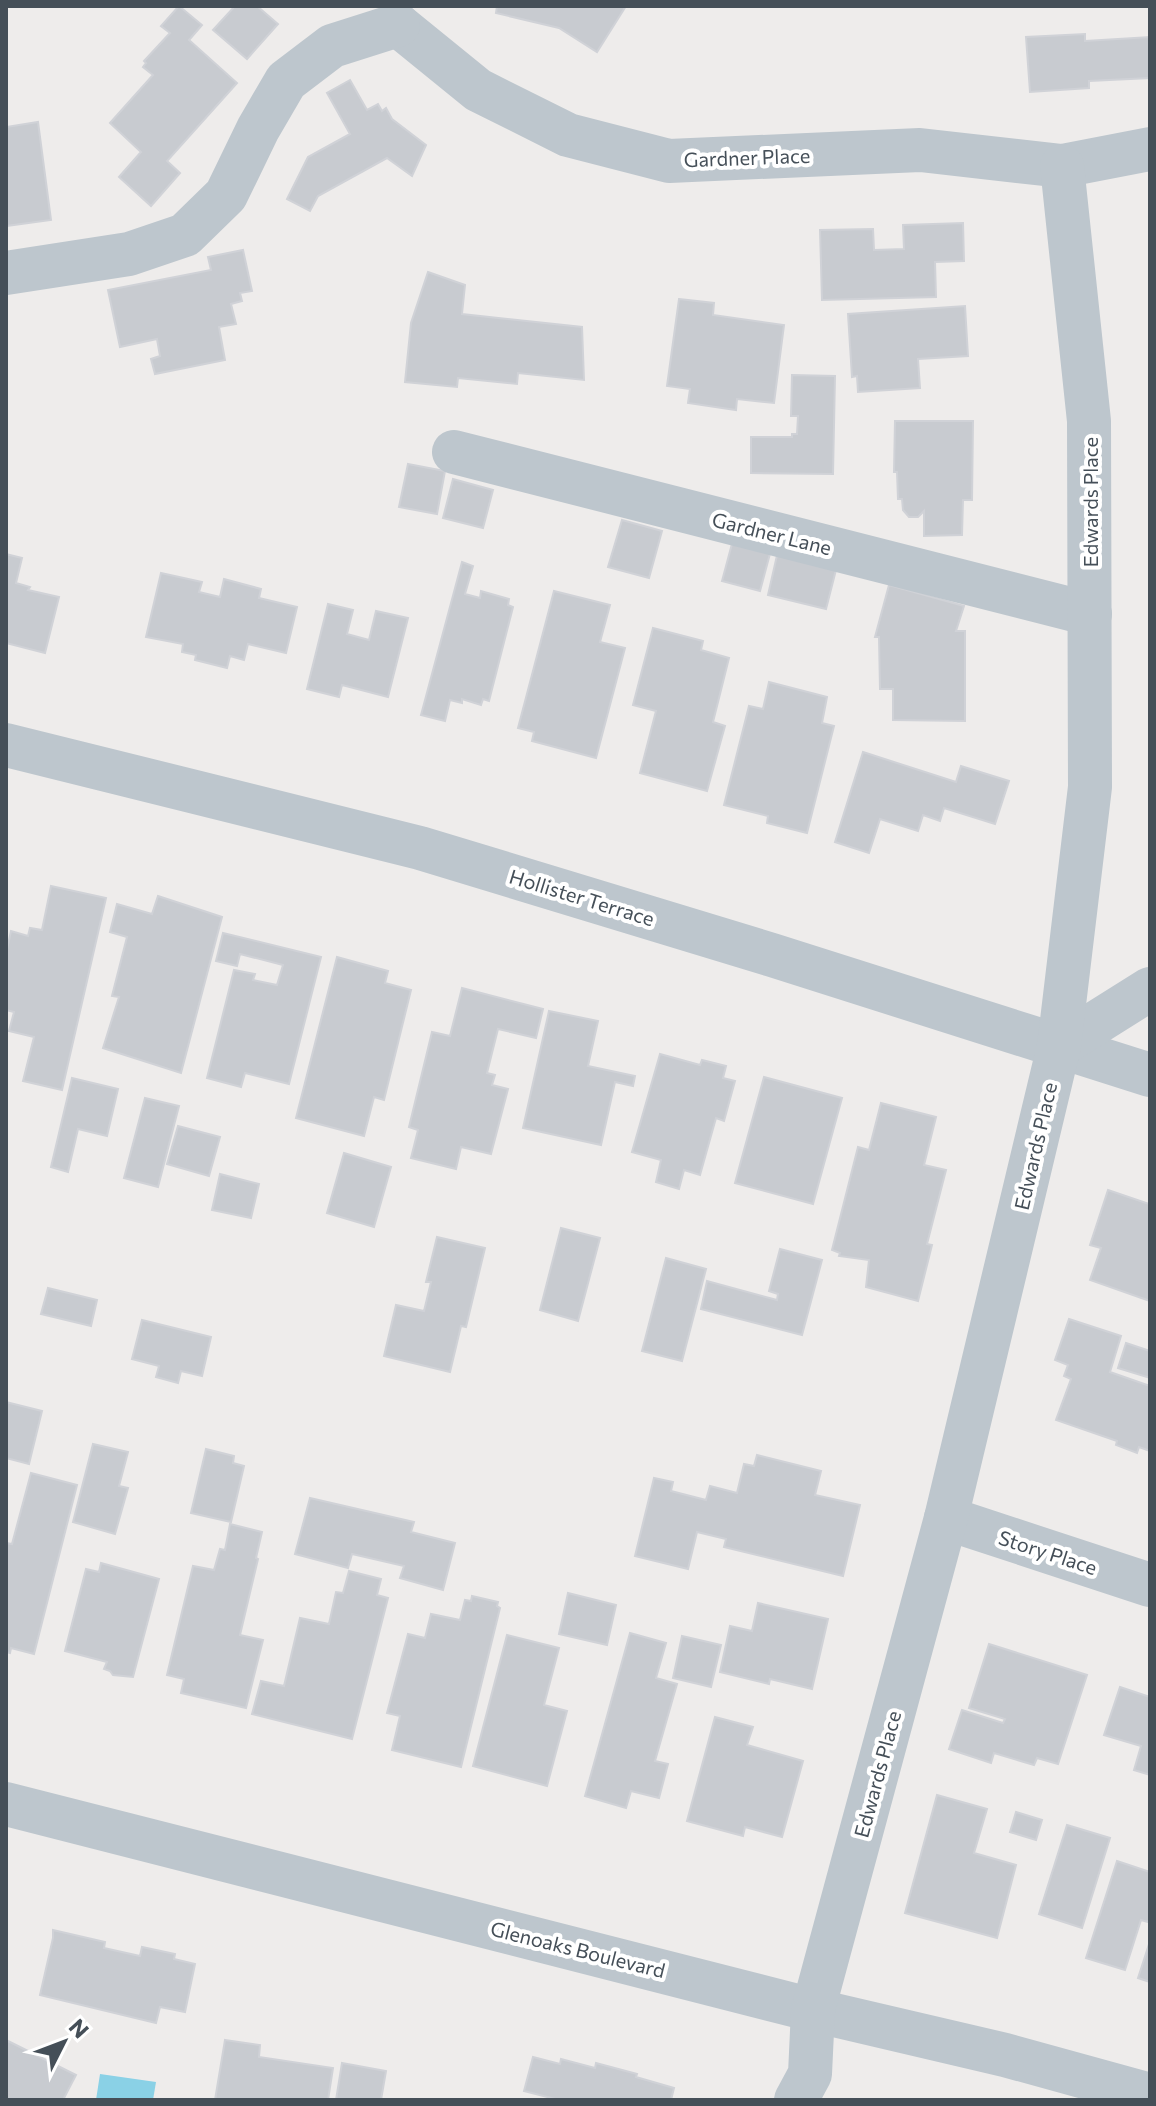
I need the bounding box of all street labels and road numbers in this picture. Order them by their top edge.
street label: Gardner Place [683,143,811,171]
street label: Edwards Place [1078,437,1102,567]
street label: Gardner Lane [710,507,834,559]
street label: Hollister Terrace [507,864,657,930]
street label: Edwards Place [1009,1080,1061,1212]
street label: Story Place [996,1525,1100,1579]
street label: Edwards Place [849,1708,905,1840]
street label: Glenoaks Boulevard [488,1916,668,1982]

